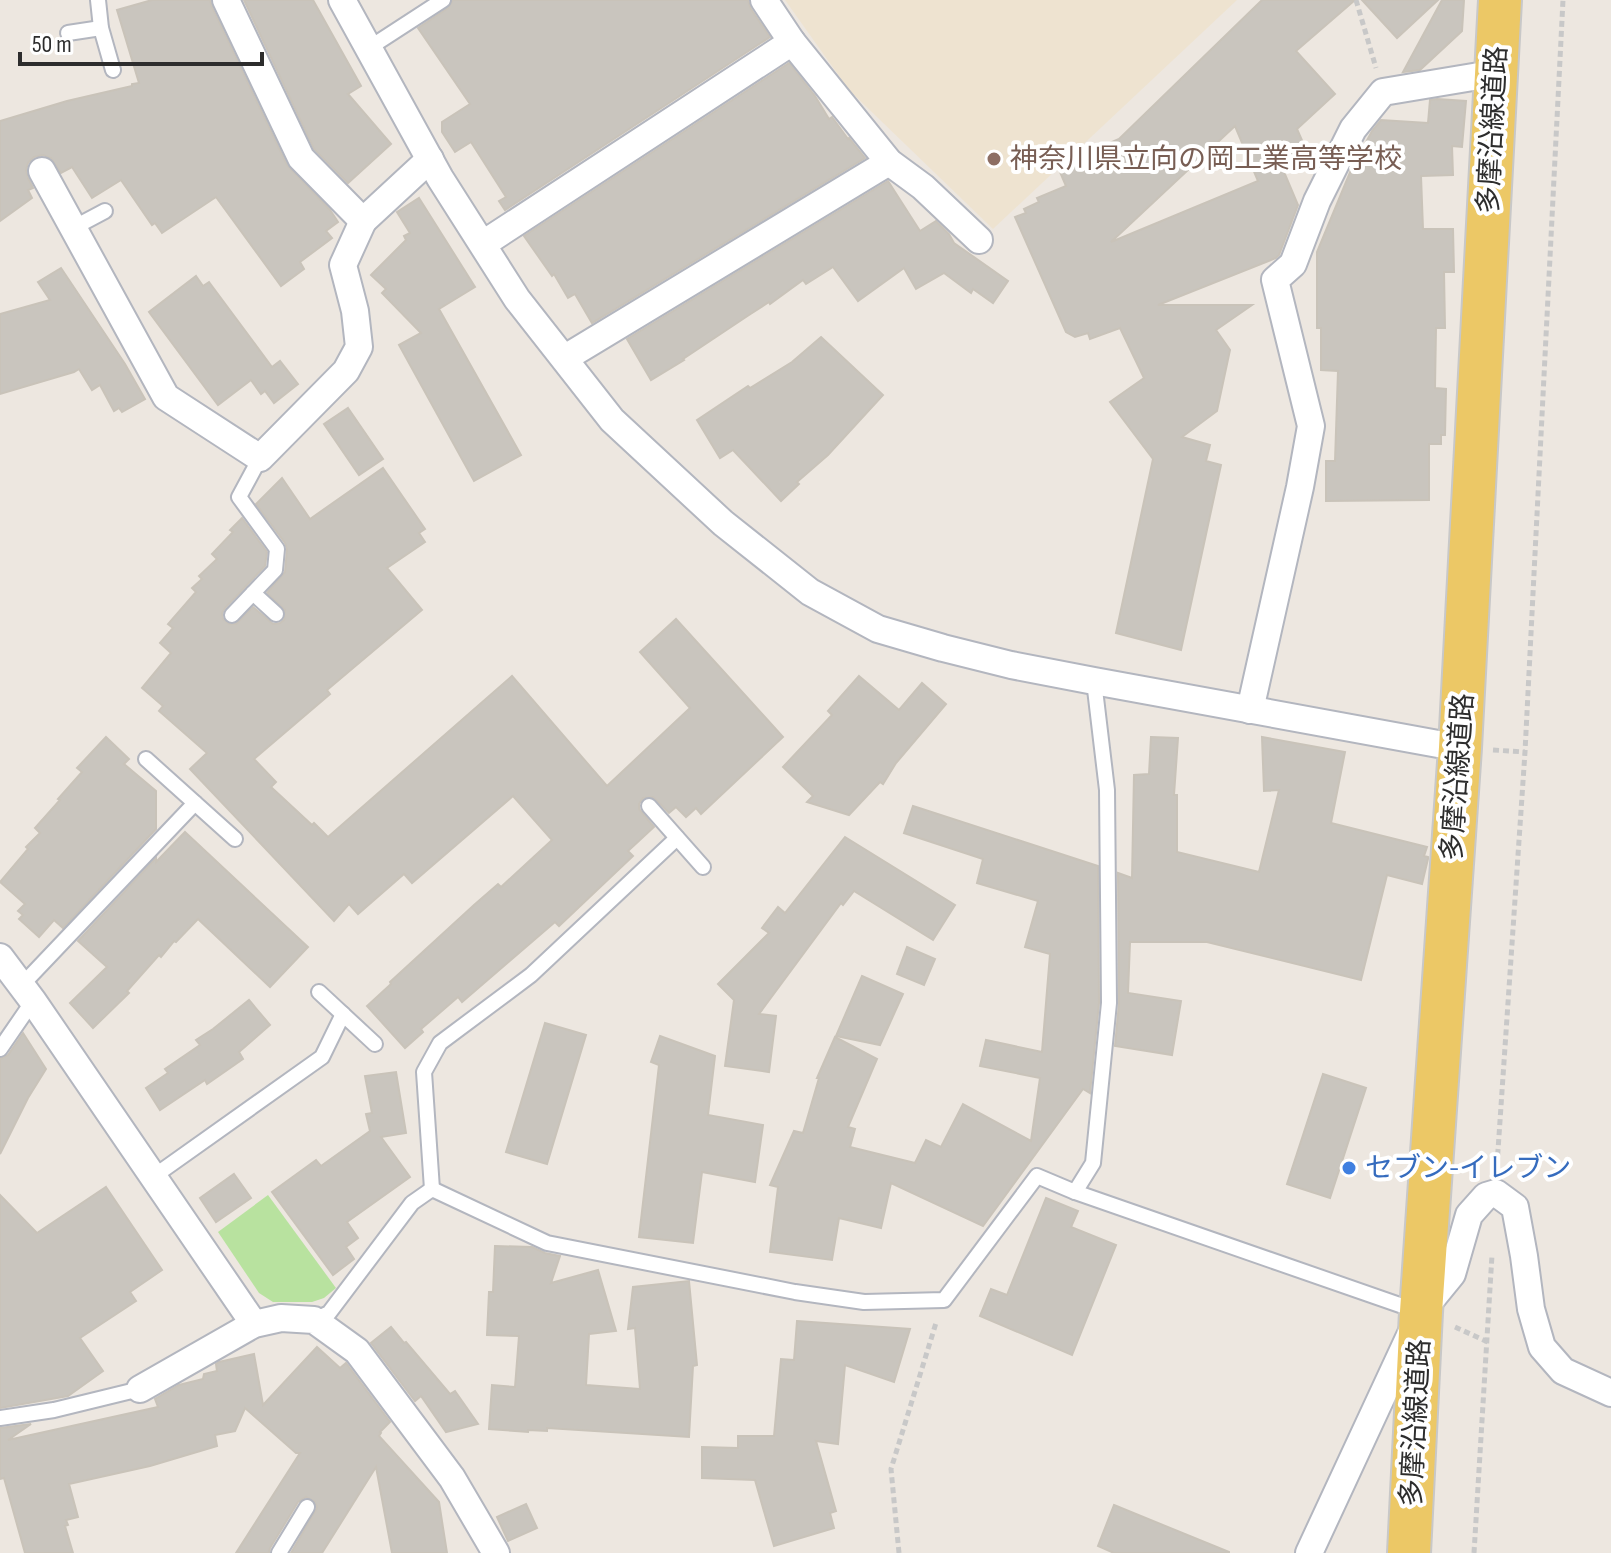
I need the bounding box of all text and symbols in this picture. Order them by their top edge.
scale bar [20,16,262,66]
text: 50 m [32,30,72,59]
street label: 多摩沿線道路 [1472,45,1514,215]
place label: 神奈川県立向の岡工業高等学校 [1010,143,1402,176]
marker: 神奈川県立向の岡工業高等学校 [985,150,1003,168]
street label: 多摩沿線道路 [1436,692,1480,862]
place label: セブン-イレブン [1365,1152,1571,1185]
marker: セブン-イレブン [1340,1159,1358,1177]
street label: 多摩沿線道路 [1395,1338,1437,1508]

